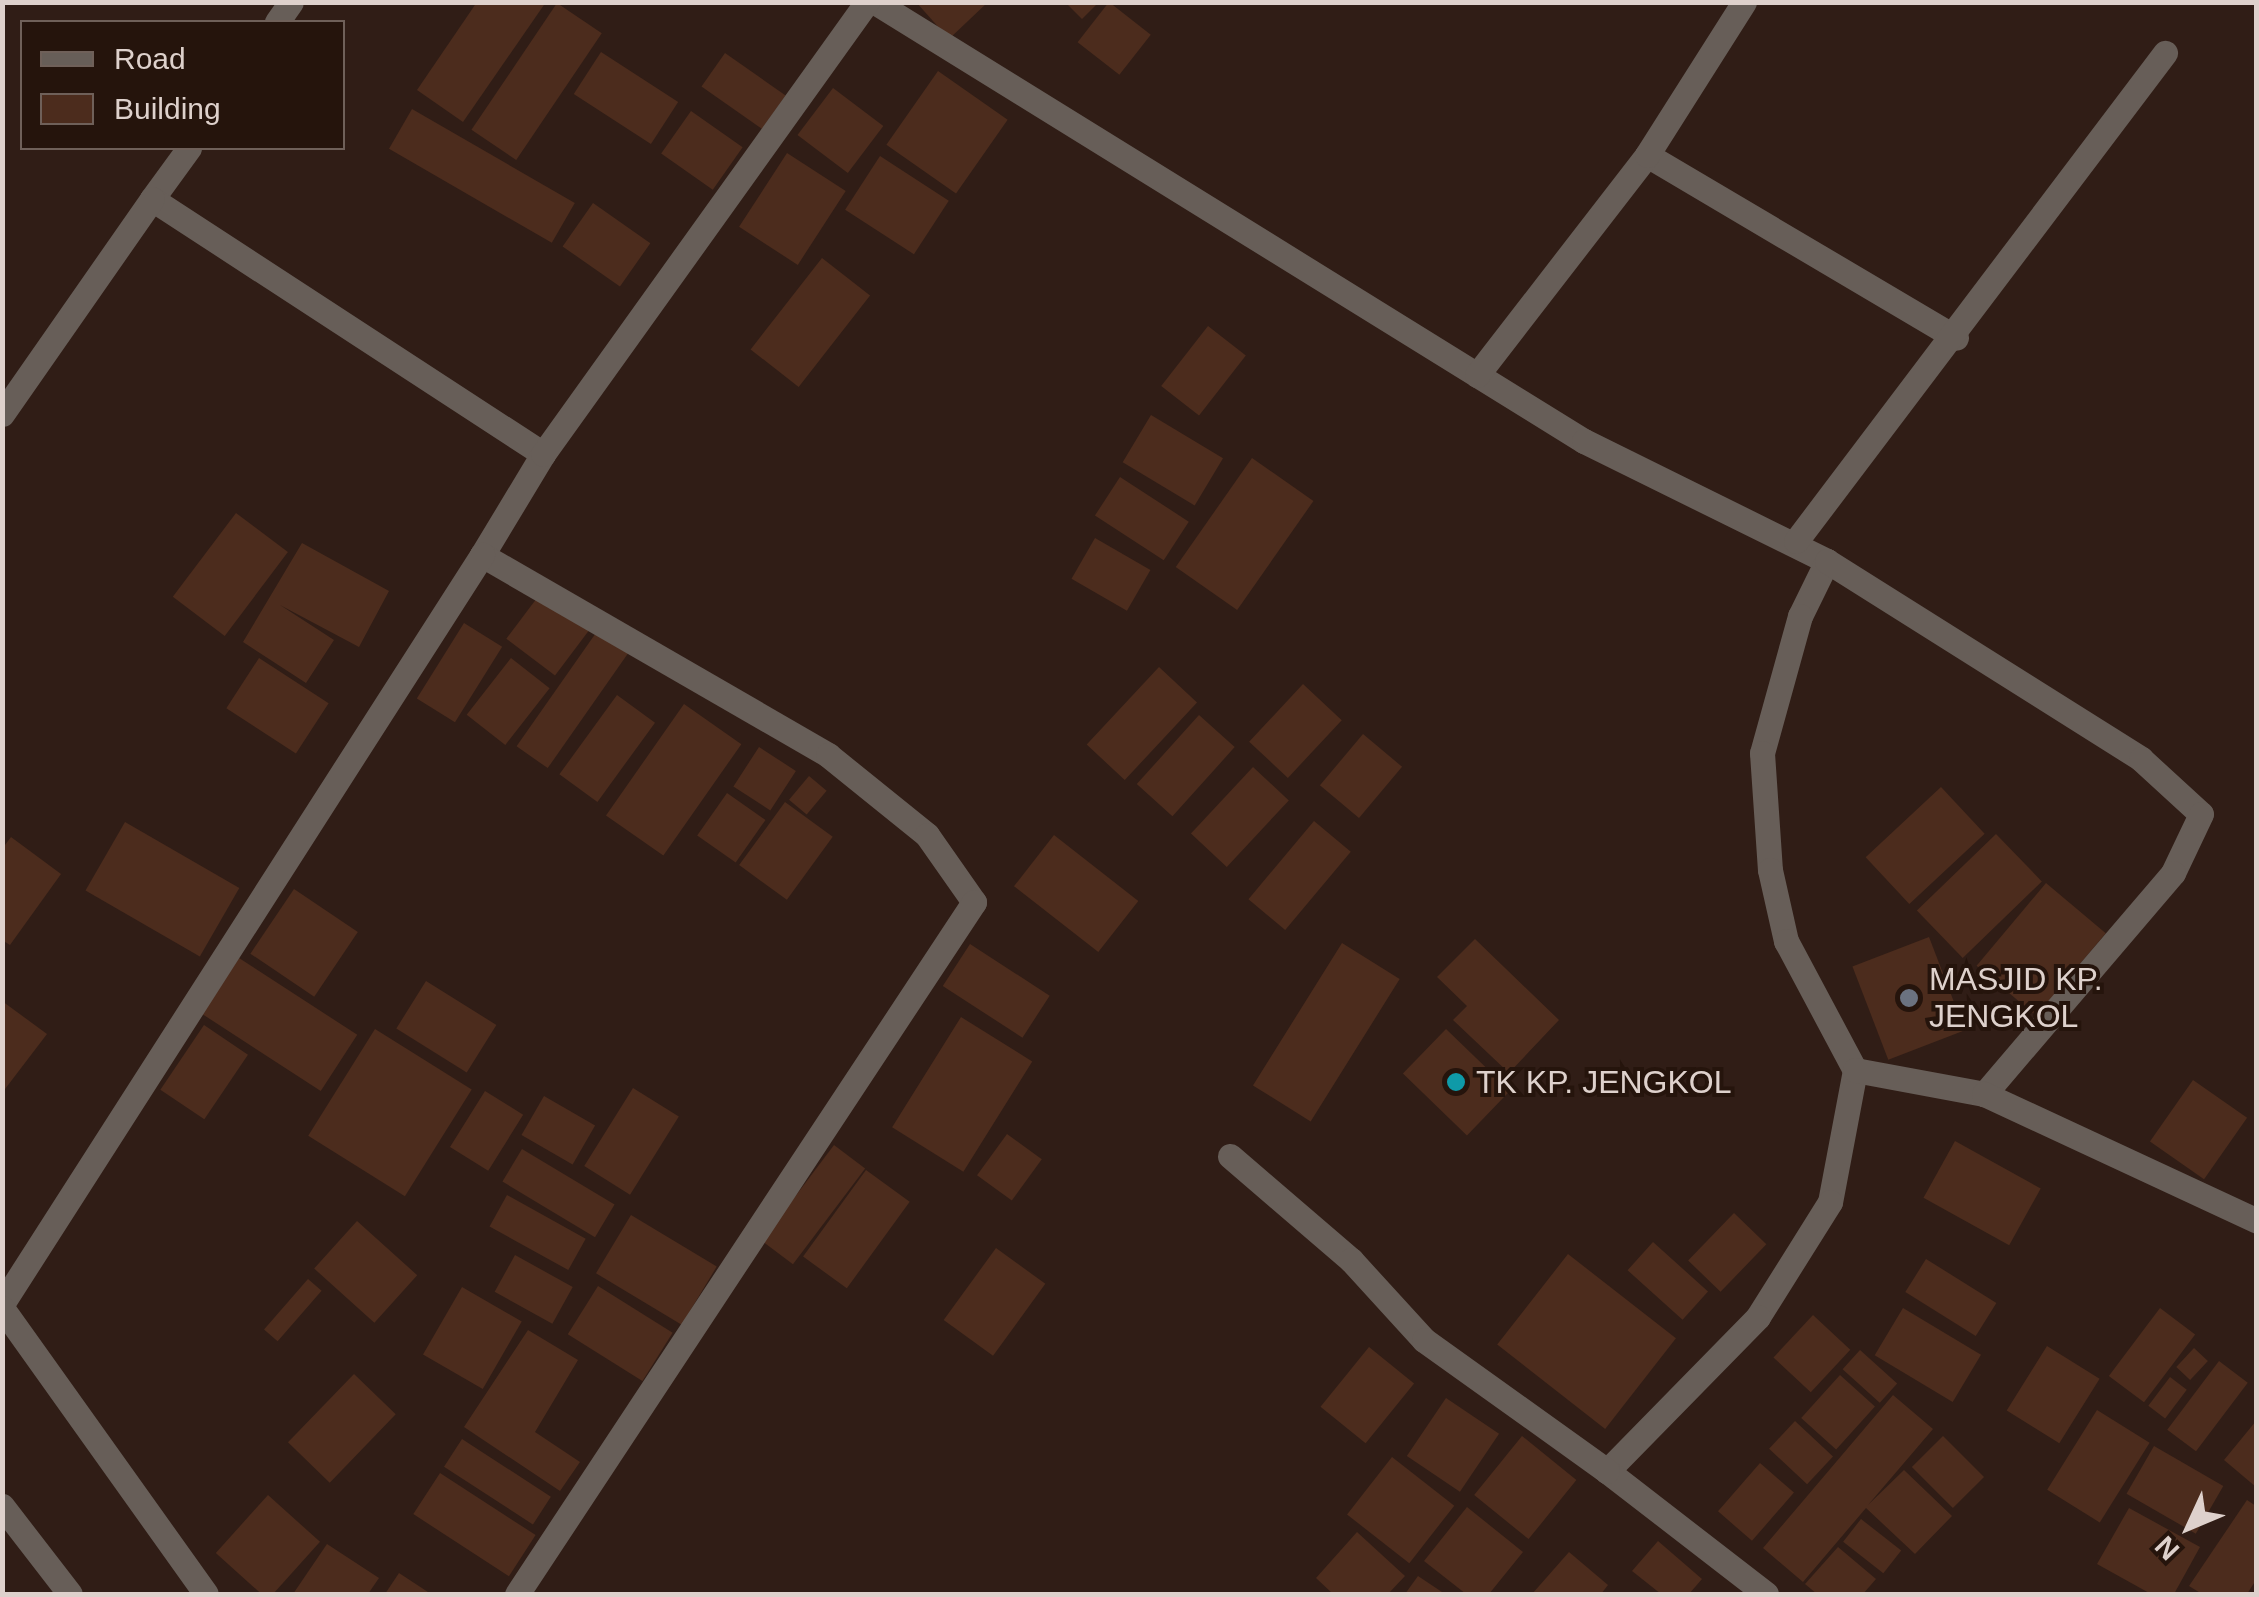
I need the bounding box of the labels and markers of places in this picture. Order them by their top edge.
place label: MASJID KP. JENGKOL [1929,961,2103,1036]
marker: MASJID KP. JENGKOL [1898,987,1920,1009]
place label: TK KP. JENGKOL [1476,1063,1732,1101]
marker: TK KP. JENGKOL [1445,1071,1467,1093]

